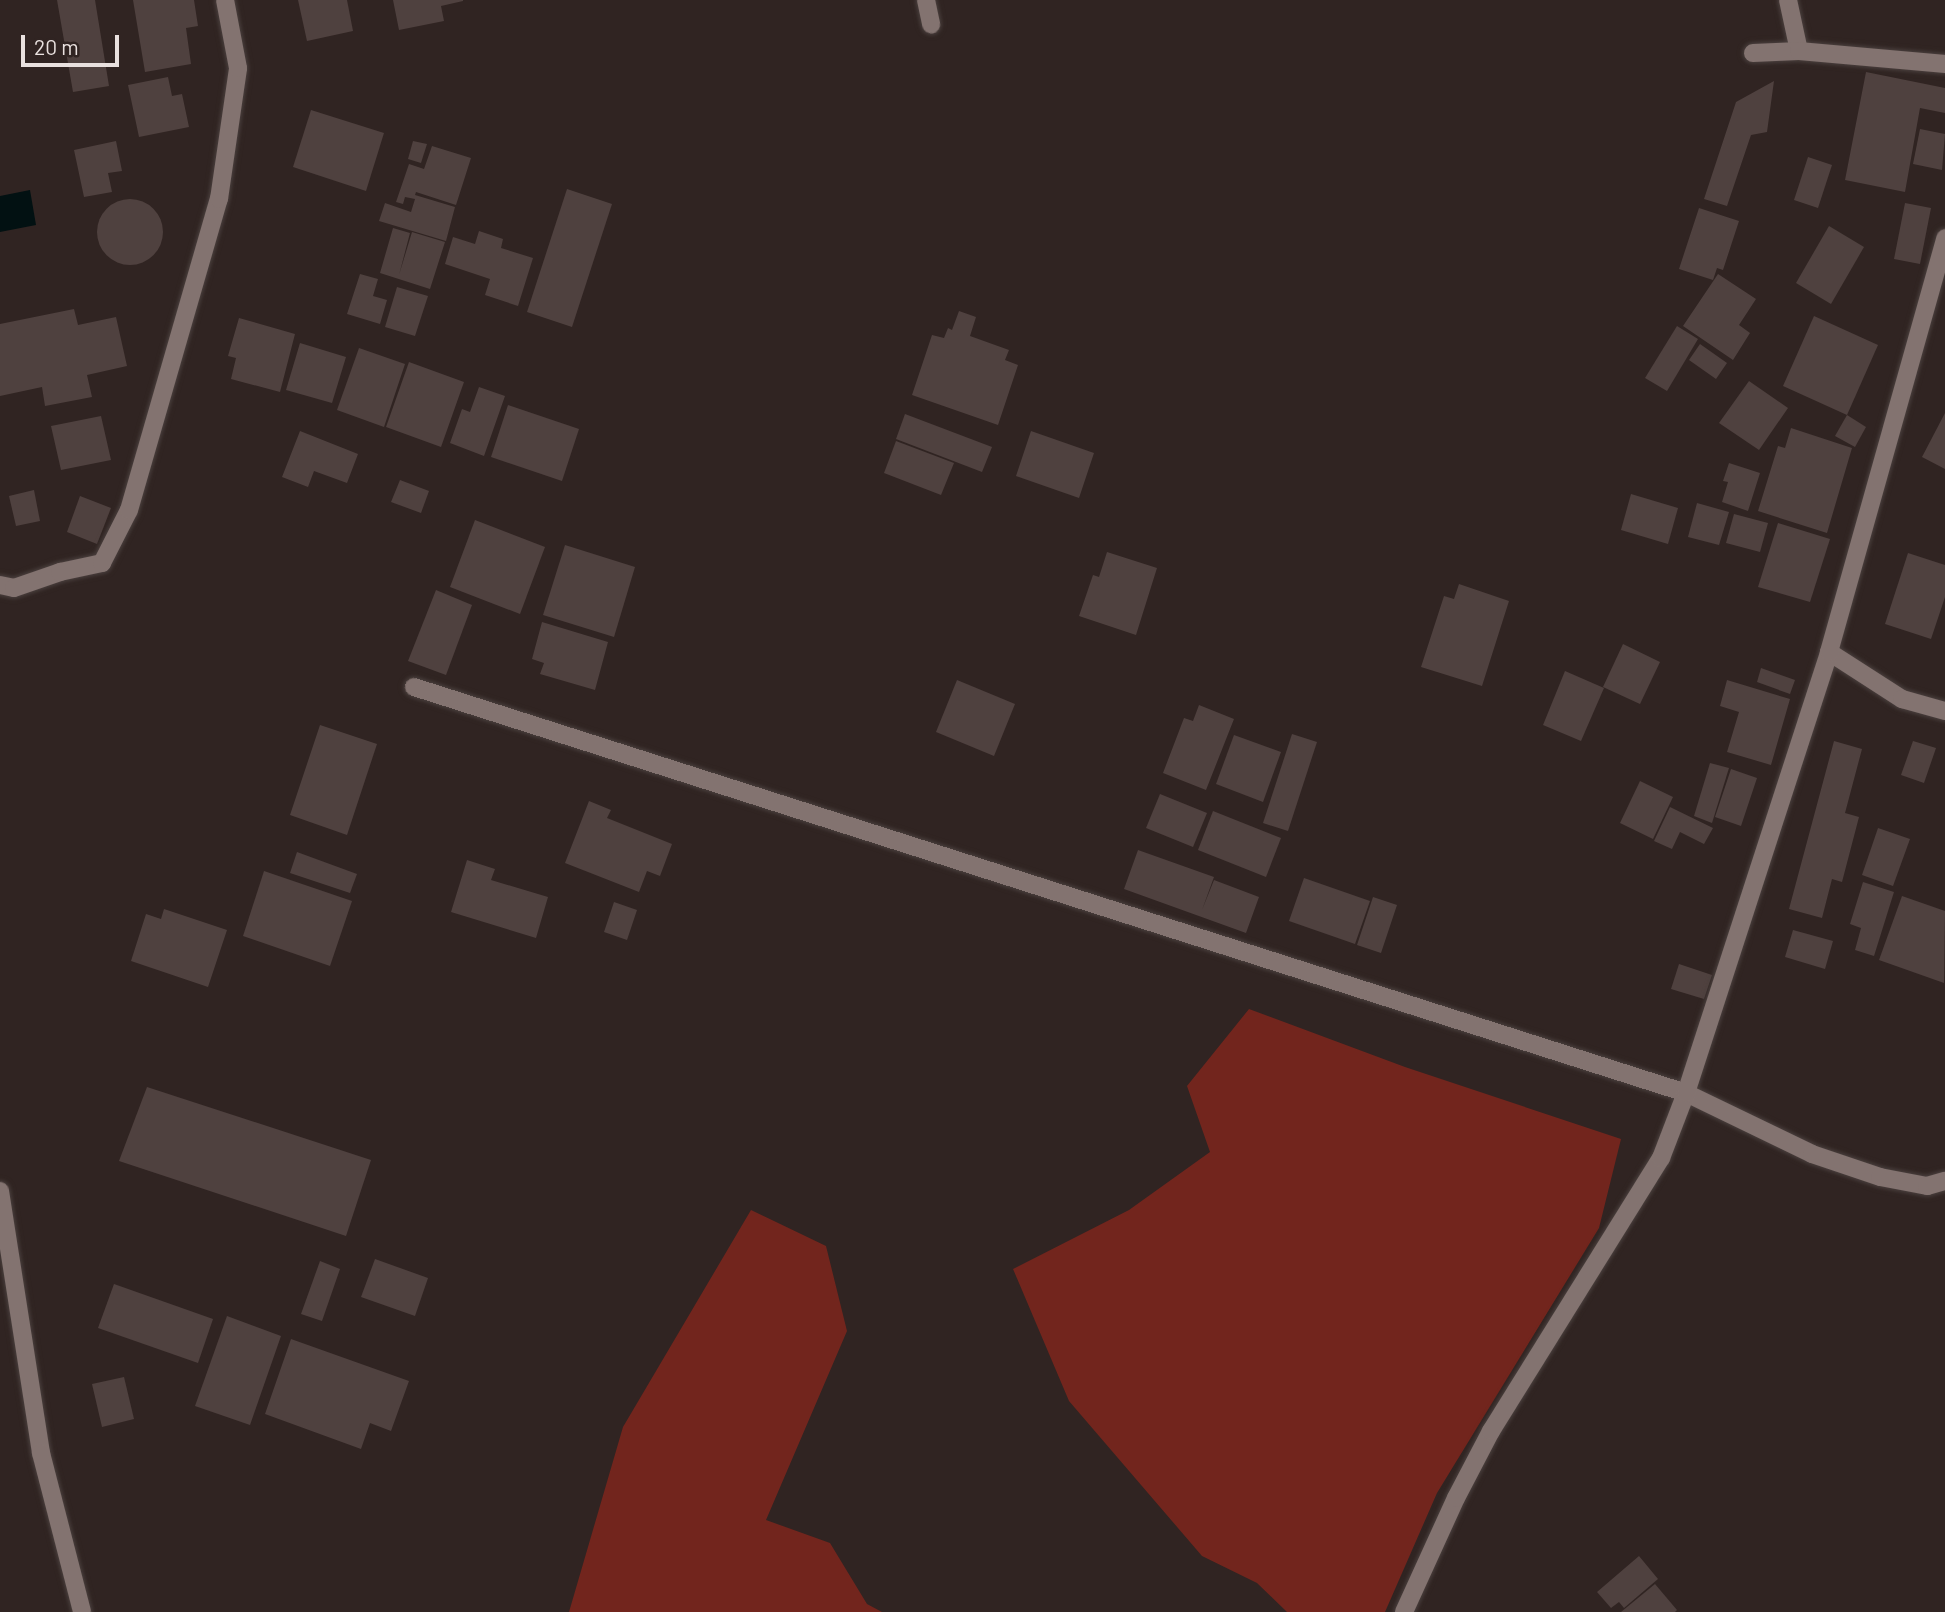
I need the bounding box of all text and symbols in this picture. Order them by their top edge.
scale bar [24,21,122,65]
text: 20 m [34,34,79,59]

